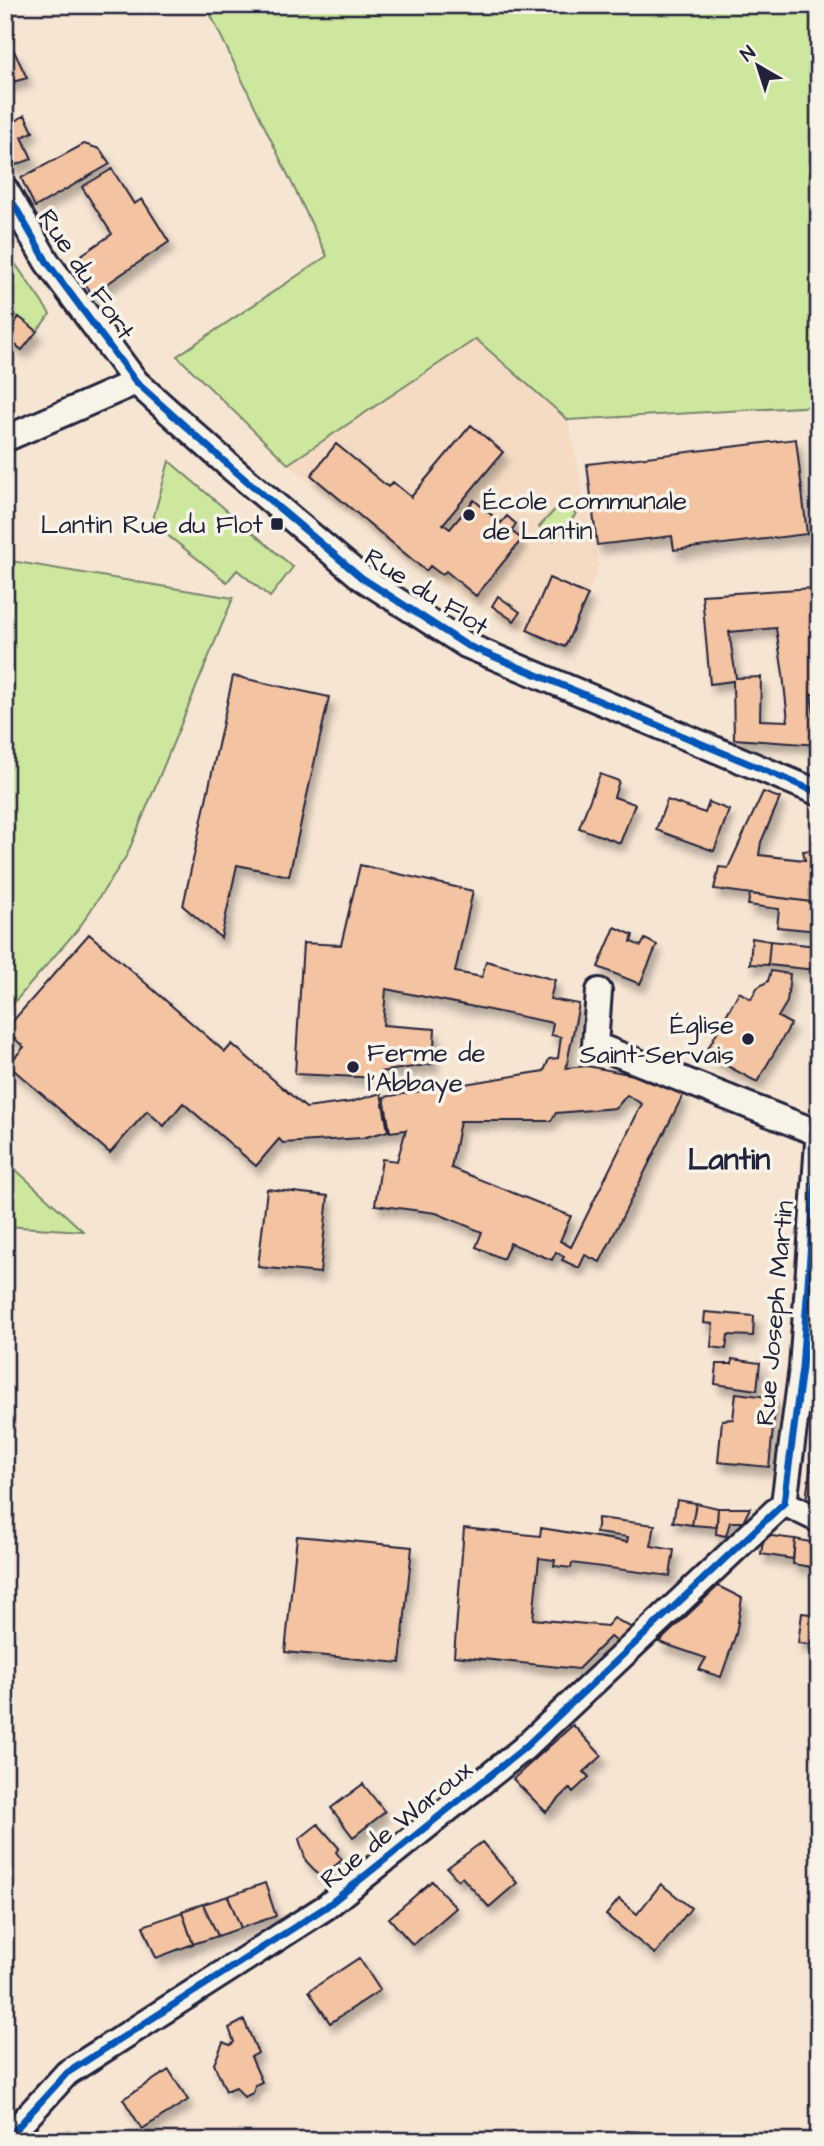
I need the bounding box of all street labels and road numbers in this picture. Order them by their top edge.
street label: Rue du Fort [29,202,143,347]
street label: Rue du Flot [357,539,496,645]
street label: Rue Joseph Martin [747,1199,803,1427]
street label: Rue de Waroux [313,1752,481,1897]

